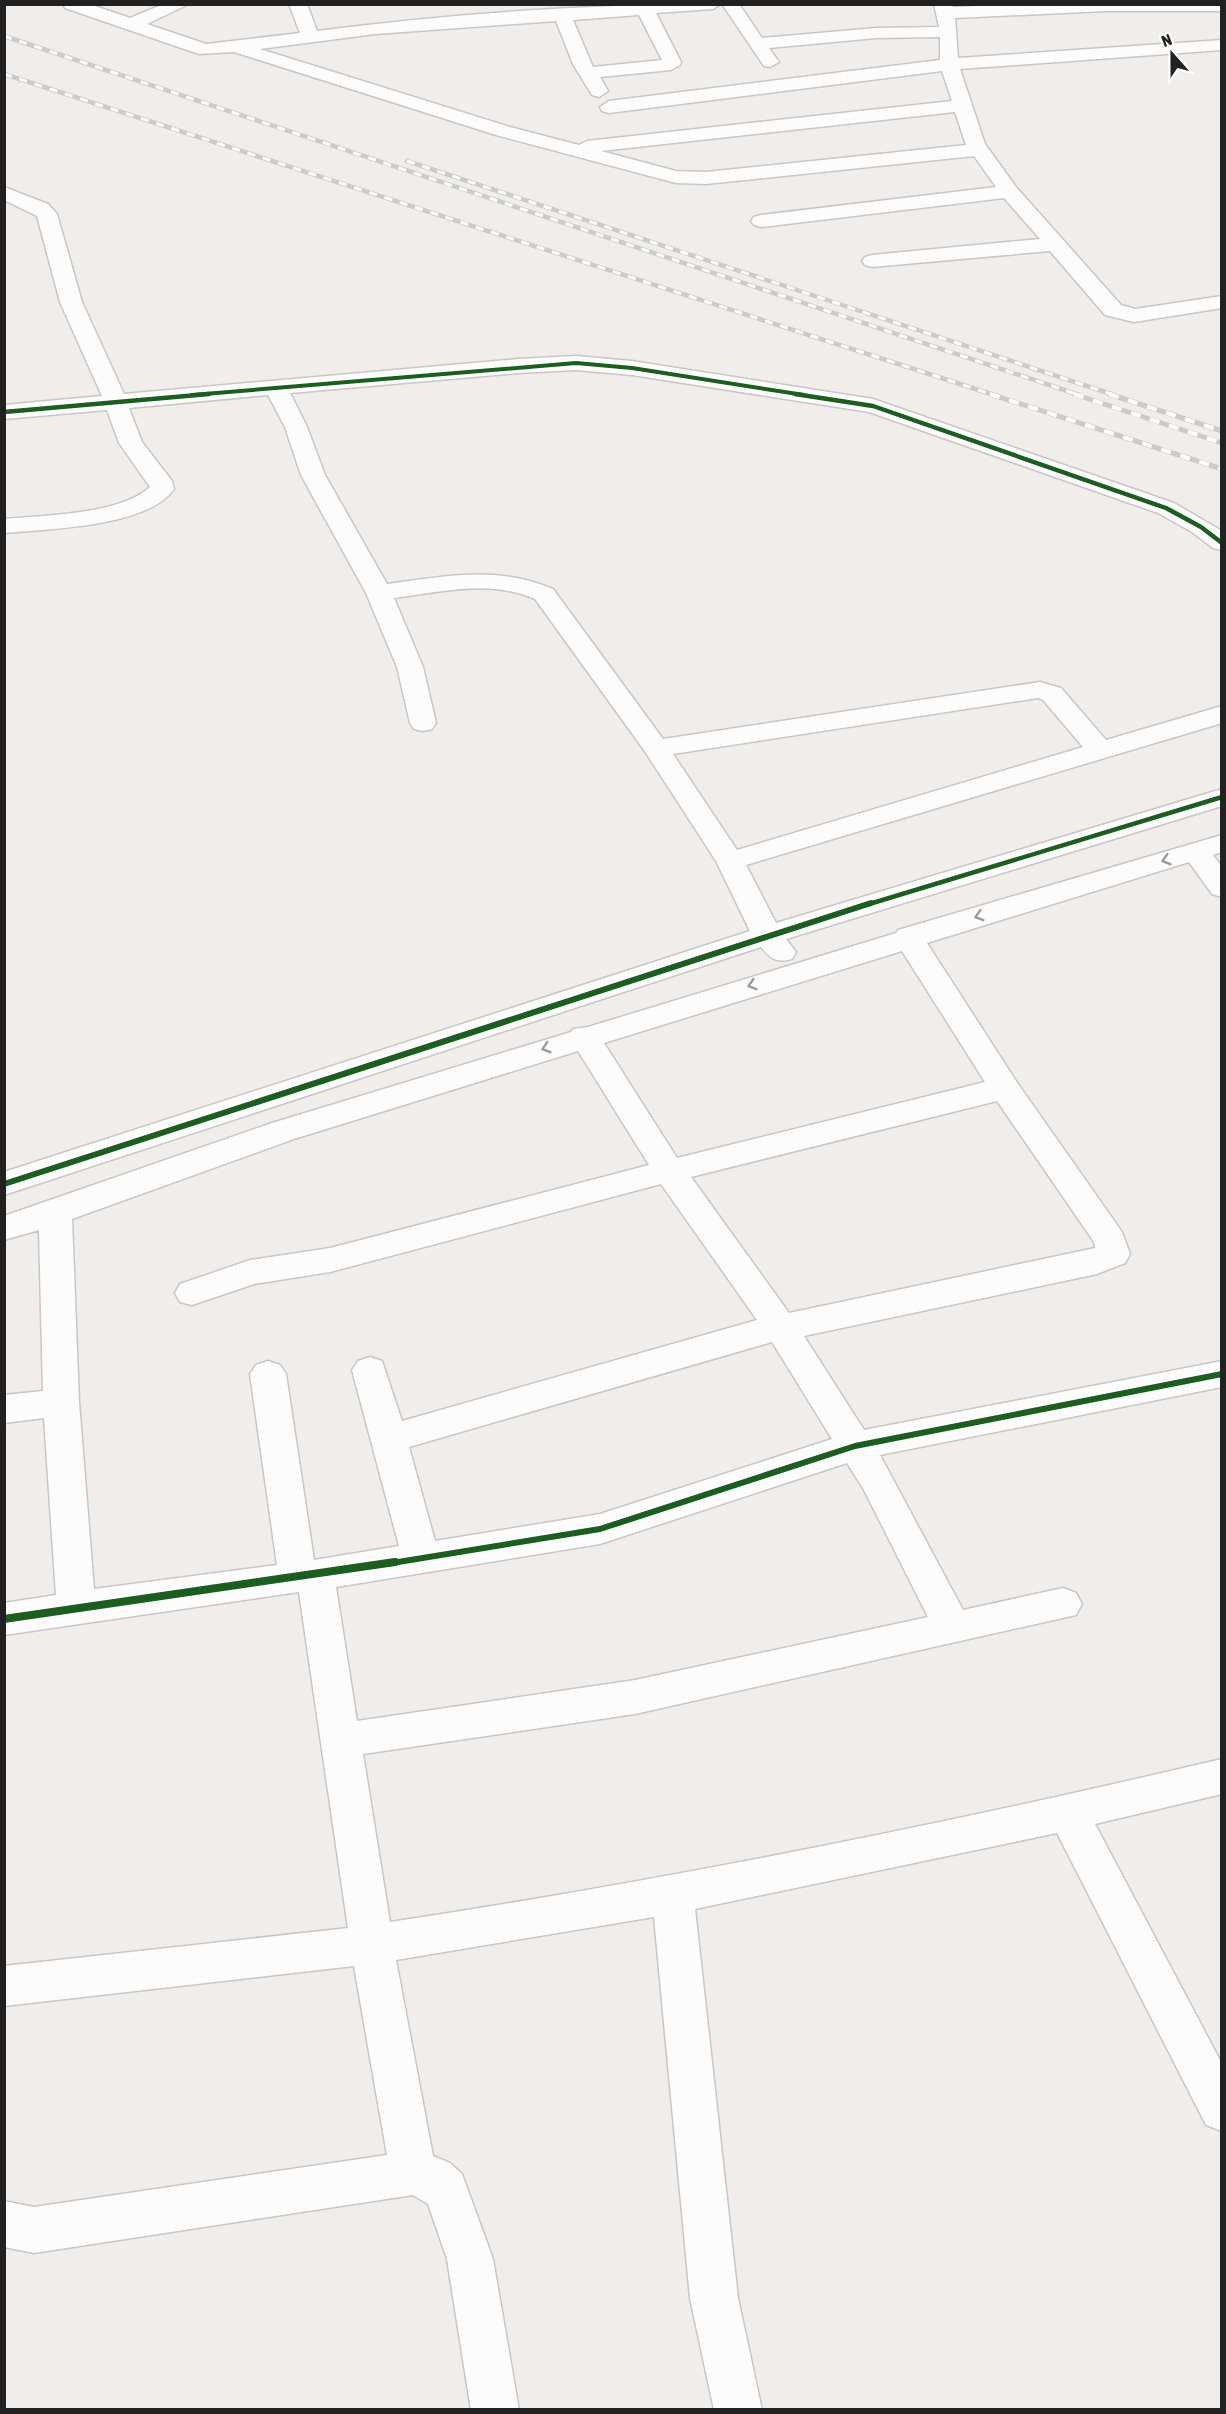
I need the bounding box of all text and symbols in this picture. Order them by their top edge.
north arrow [1142,24,1202,84]
text: N [1159,30,1174,50]
one-way arrow [1161,853,1172,865]
one-way arrow [974,909,985,921]
one-way arrow [747,978,758,990]
one-way arrow [541,1041,552,1054]

